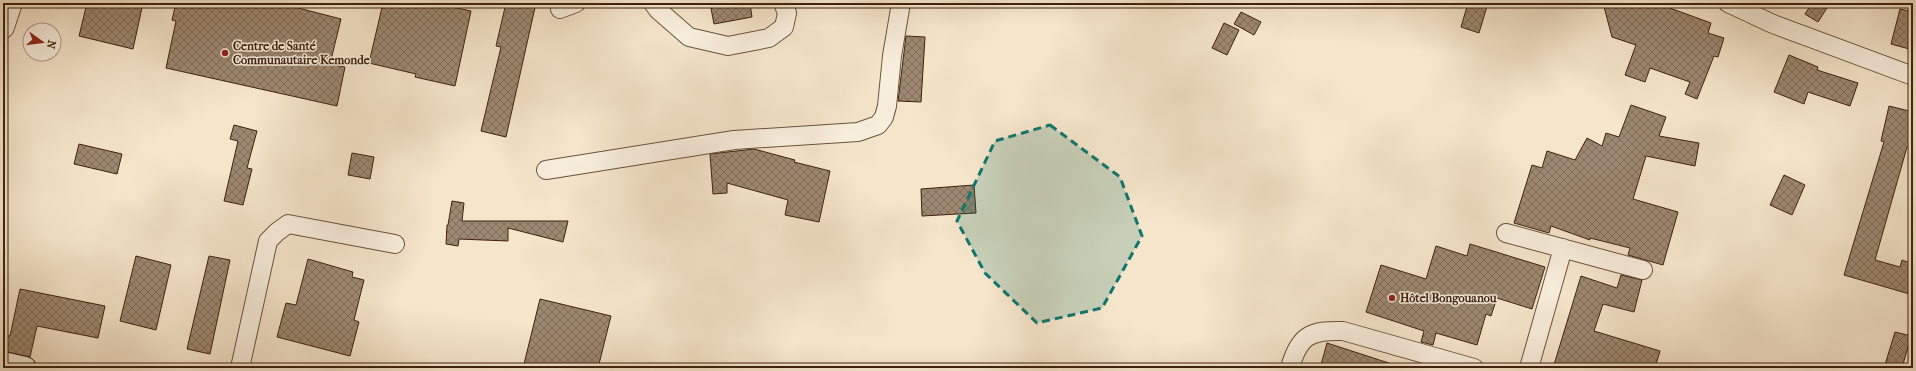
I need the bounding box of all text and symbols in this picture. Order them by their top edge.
north arrow [22,22,62,62]
text: N [44,39,59,51]
place label: Centre de Santé Communautaire Kemonde [233,39,370,67]
marker: Centre de Santé Communautaire Kemonde [220,48,230,58]
place label: Hôtel Bongouanou [1400,291,1497,306]
marker: Hôtel Bongouanou [1387,293,1397,303]

